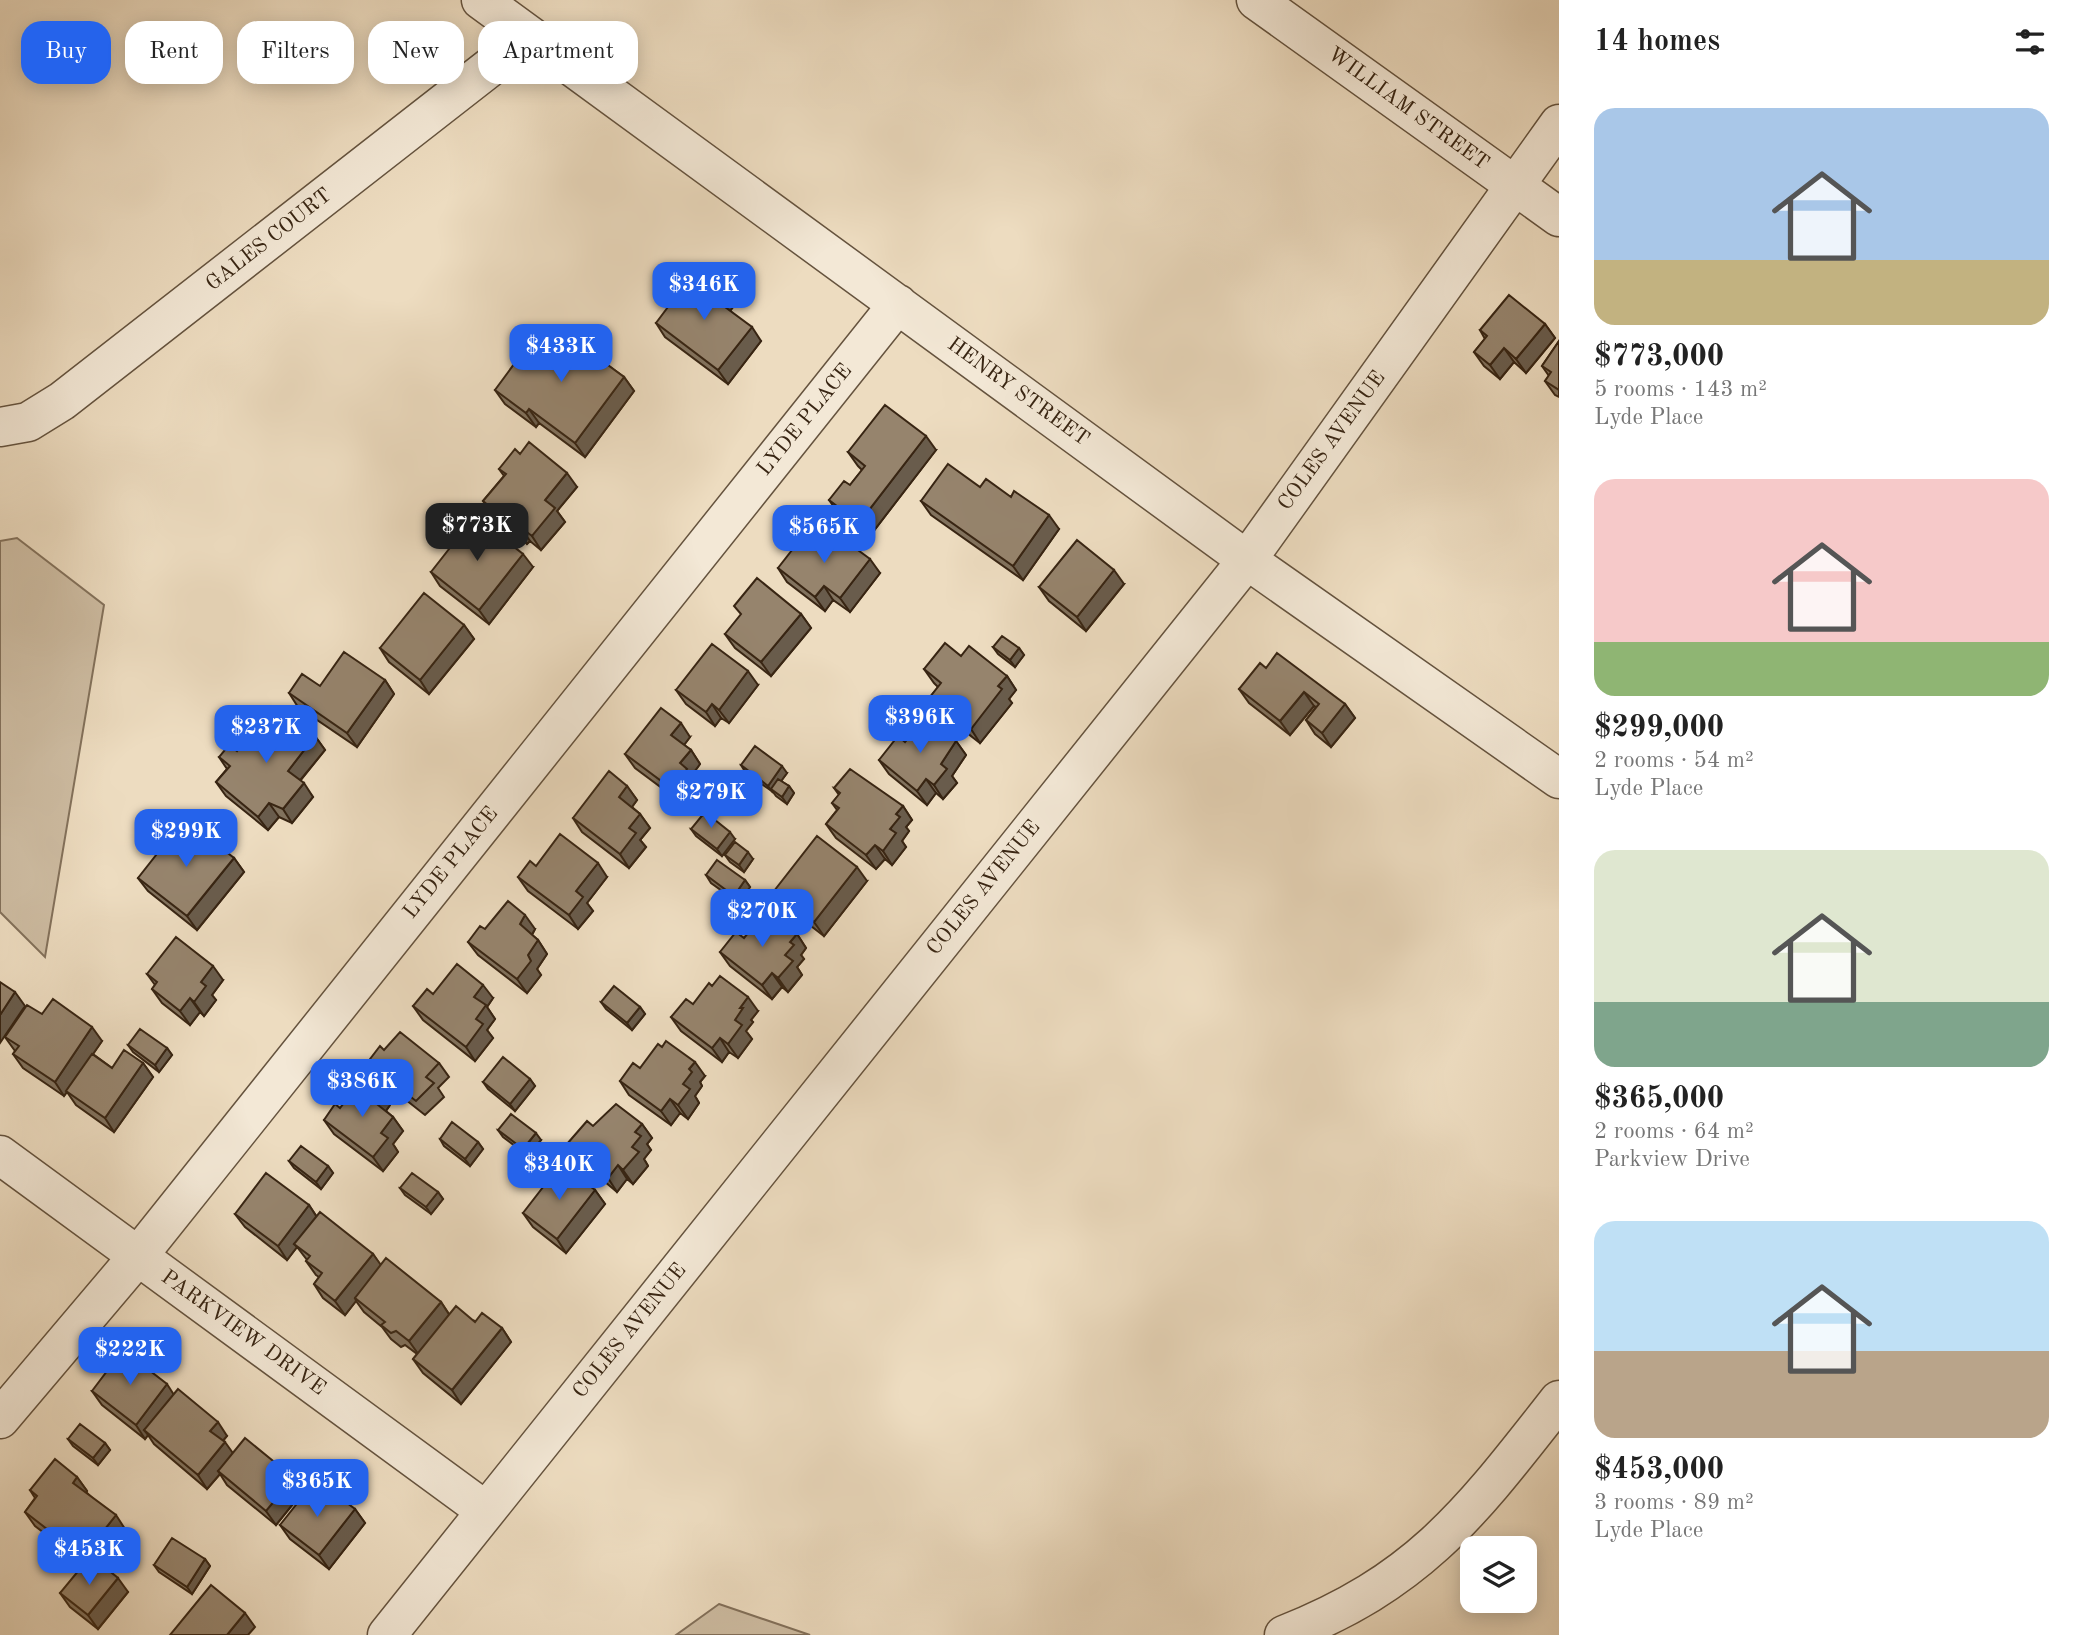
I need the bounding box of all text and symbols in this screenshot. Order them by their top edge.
chip: Buy [21,21,111,84]
chip: Rent [125,21,223,84]
chip: Filters [237,21,354,84]
chip: New [368,21,464,84]
chip: Apartment [478,21,638,84]
icon: filters [2011,23,2049,61]
text: 14 homes [1594,27,1720,57]
street label: WILLIAM STREET [1323,44,1493,174]
icon: home [1759,153,1885,279]
street label: GALES COURT [202,185,336,295]
pin: $346K [655,262,753,322]
text: $346K [668,273,740,296]
pin: $433K [512,324,610,384]
street label: HENRY STREET [943,334,1093,450]
text: $433K [525,335,597,358]
text: $773,000 [1594,342,1724,372]
street label: LYDE PLACE [754,360,856,480]
street label: COLES AVENUE [1275,367,1389,515]
text: 5 rooms · 143 m² [1594,378,1767,401]
text: Lyde Place [1594,406,1703,429]
pin: $773K [428,504,526,563]
pin: $565K [775,505,873,565]
text: $773K [441,514,513,537]
text: $565K [788,516,860,539]
icon: home [1759,524,1885,650]
pin: $396K [871,696,969,755]
pin: $237K [217,706,315,765]
text: $396K [884,706,956,729]
text: $299,000 [1594,713,1724,743]
text: $237K [230,716,302,739]
text: 2 rooms · 54 m² [1594,749,1754,772]
pin: $279K [662,770,760,830]
text: Lyde Place [1594,777,1703,800]
text: $279K [675,781,747,804]
street label: LYDE PLACE [400,803,502,923]
pin: $299K [137,810,235,869]
street label: COLES AVENUE [923,817,1045,959]
text: $299K [150,820,222,843]
pin: $270K [713,890,811,949]
icon: home [1759,895,1885,1021]
text: $270K [726,900,798,923]
pin: $386K [313,1060,411,1119]
text: $386K [326,1070,398,1093]
text: $365,000 [1594,1084,1724,1114]
text: 2 rooms · 64 m² [1594,1120,1754,1143]
pin: $340K [510,1142,608,1202]
text: Parkview Drive [1594,1148,1750,1171]
text: $340K [523,1153,595,1176]
street label: COLES AVENUE [569,1260,691,1402]
street label: PARKVIEW DRIVE [157,1266,329,1400]
icon: home [1759,1266,1885,1392]
pin: $222K [81,1328,179,1387]
text: $222K [94,1338,166,1361]
text: $453,000 [1594,1455,1724,1485]
pin: $365K [268,1460,366,1519]
text: $365K [281,1470,353,1493]
text: 3 rooms · 89 m² [1594,1491,1754,1514]
text: Lyde Place [1594,1519,1703,1542]
pin: $453K [40,1528,138,1587]
map controls [1460,1536,1537,1613]
button: layers [1460,1536,1537,1613]
text: $453K [53,1538,125,1561]

